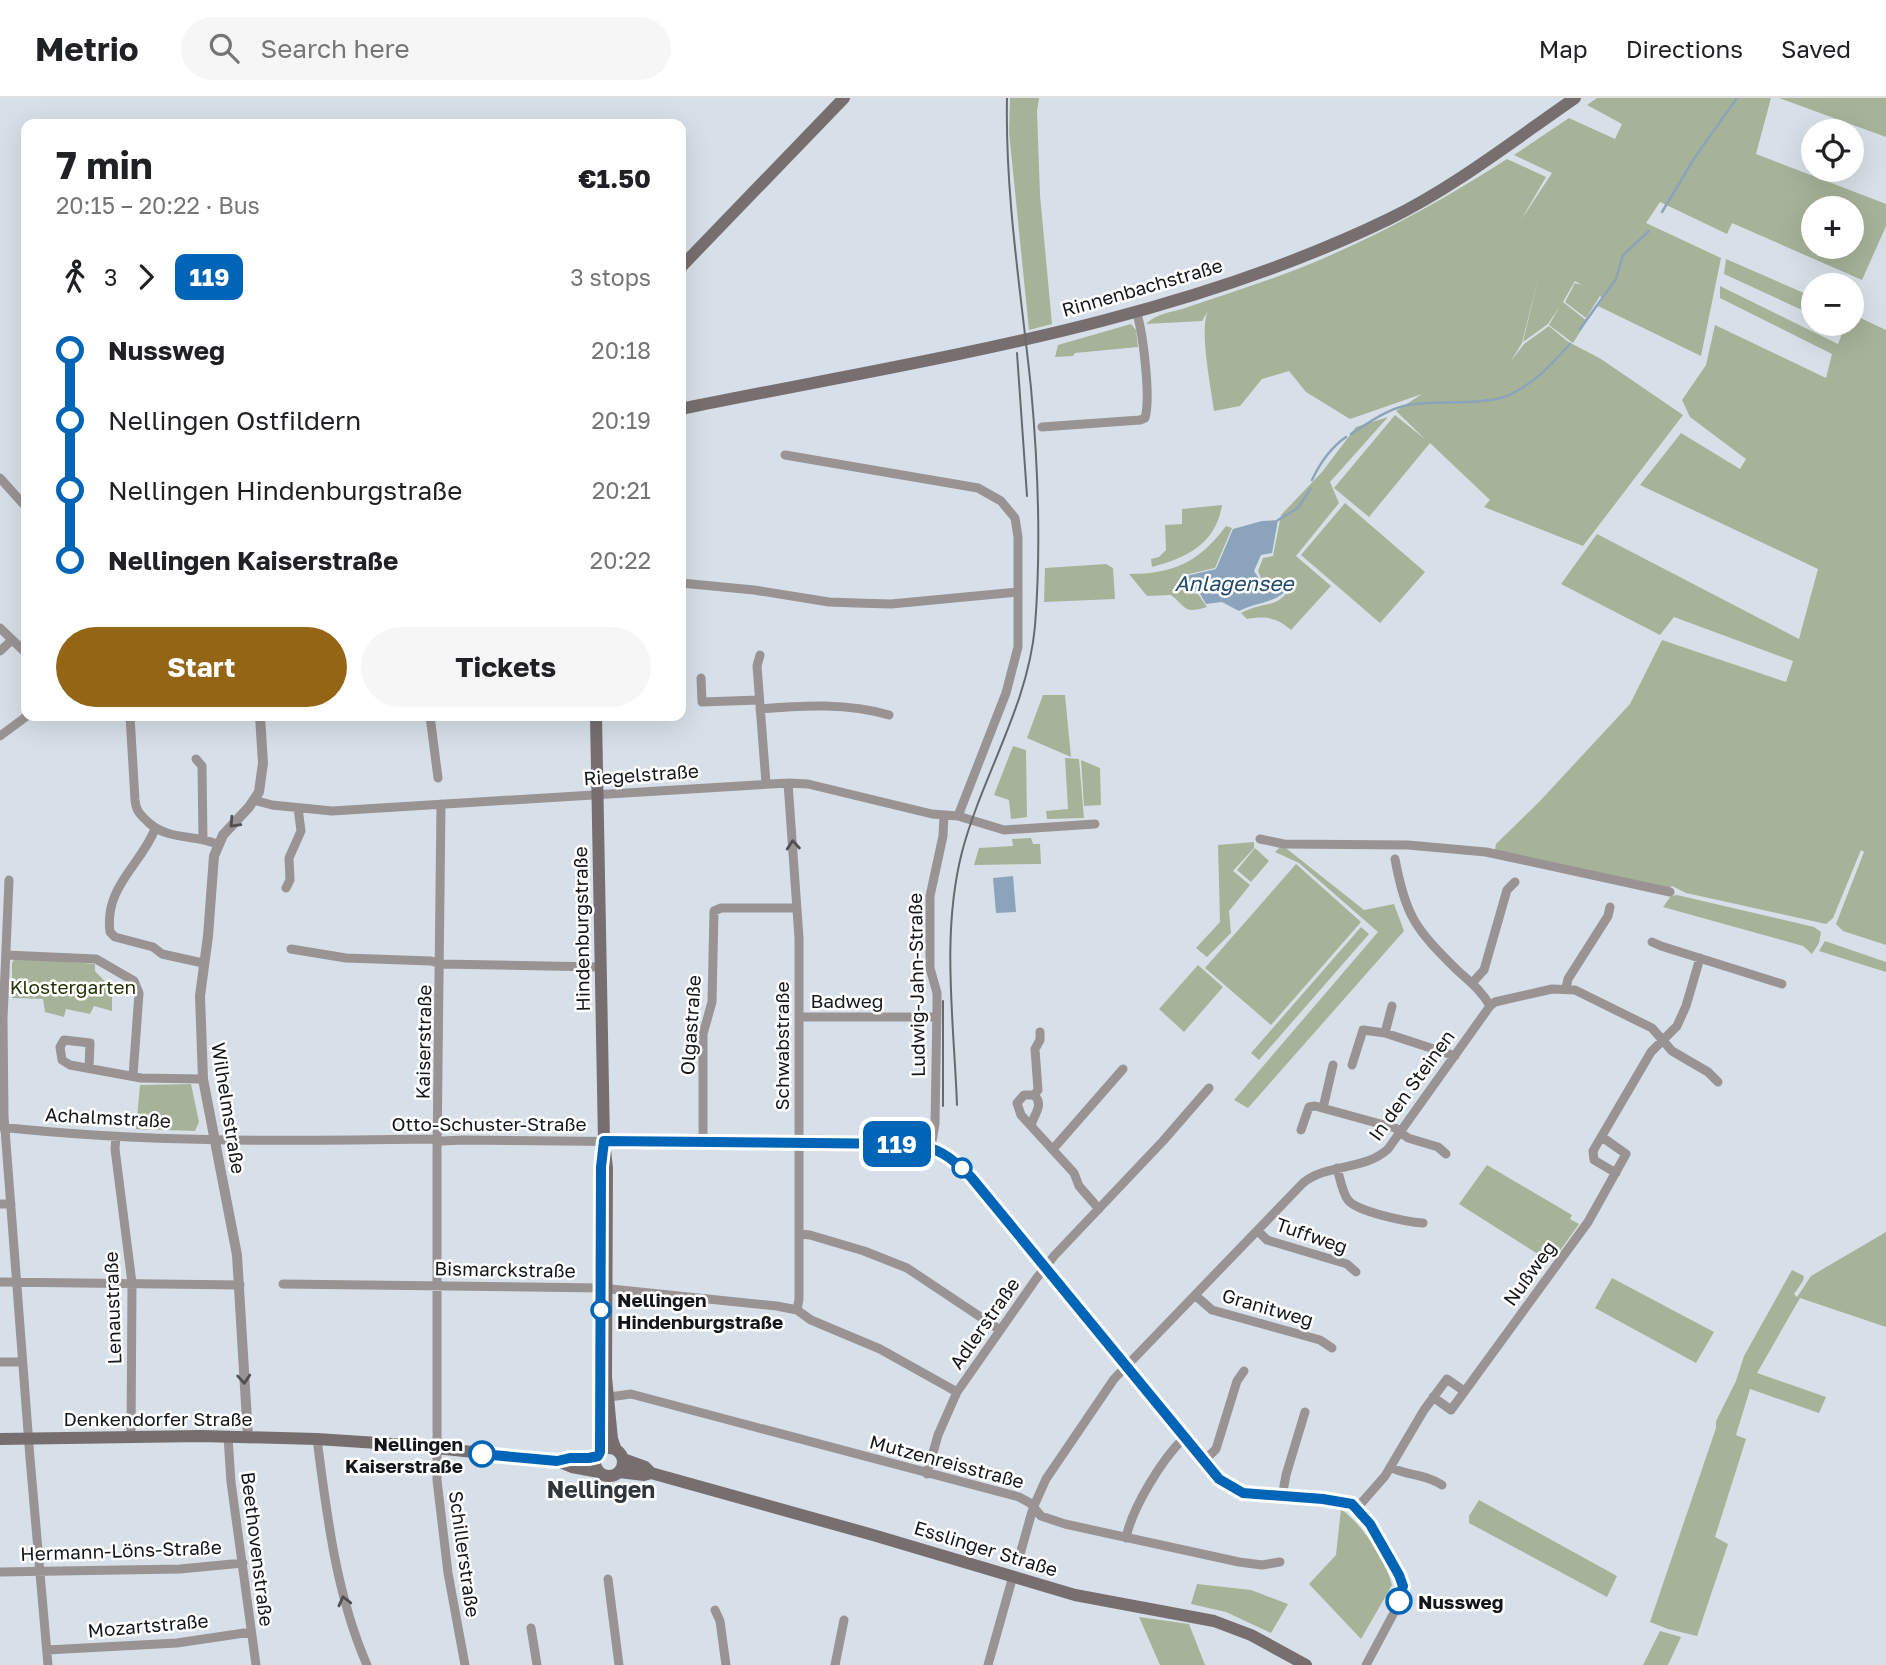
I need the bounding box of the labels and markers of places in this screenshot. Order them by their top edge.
unlabelled marker [952,1158,972,1178]
place label: Nellingen Hindenburgstraße [617,1288,783,1333]
marker: Nellingen Hindenburgstraße [591,1300,611,1320]
place label: Nellingen Kaiserstraße [345,1432,463,1477]
marker: Nellingen Kaiserstraße [469,1441,495,1467]
marker: Nussweg [1386,1588,1412,1614]
place label: Nussweg [1418,1590,1504,1613]

